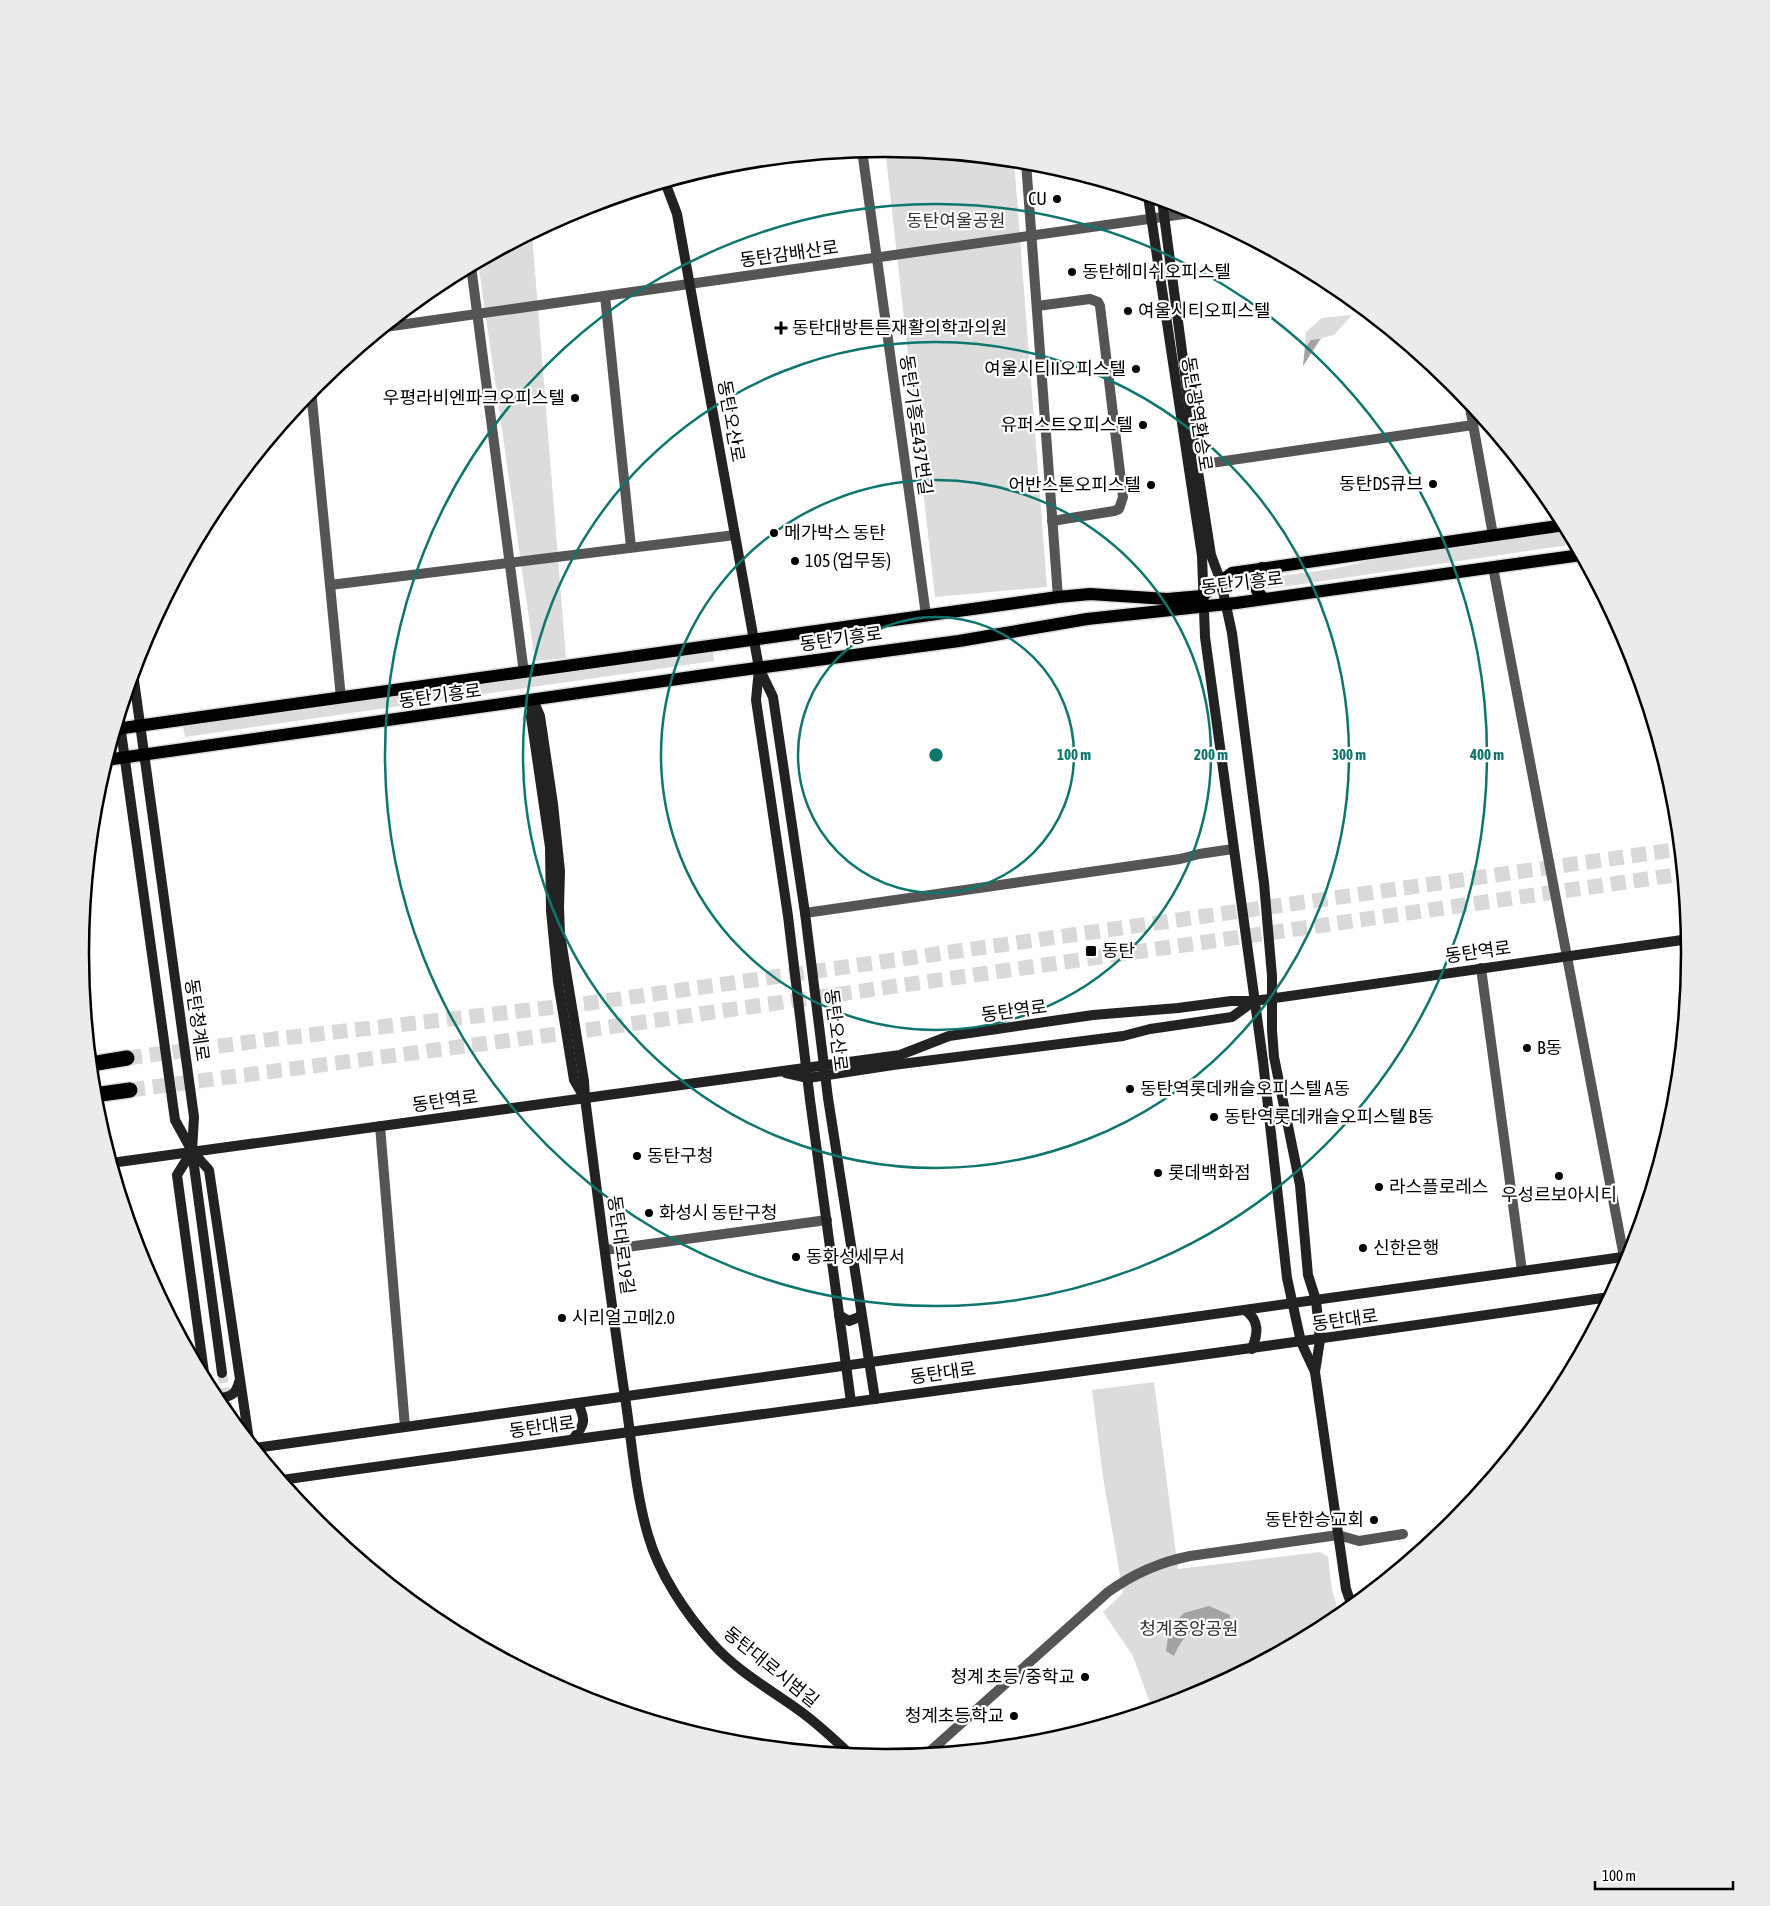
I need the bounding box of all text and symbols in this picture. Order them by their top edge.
place label: CU [1028,188,1047,209]
marker: CU [1051,193,1063,205]
park label: 동탄여울공원 [906,210,1006,231]
street label: 동탄감배산로 [738,236,840,271]
place label: 동탄헤미쉬오피스텔 [1082,261,1231,282]
marker: 동탄헤미쉬오피스텔 [1066,266,1078,278]
place label: 여울시티오피스텔 [1138,300,1270,321]
marker: 여울시티오피스텔 [1122,305,1134,317]
place label: 동탄대방튼튼재활의학과의원 [792,317,1007,338]
marker: 동탄대방튼튼재활의학과의원 [774,321,788,335]
street label: 동탄기흥로437번길 [896,354,937,496]
street label: 동탄광역환승로 [1178,355,1217,473]
place label: 여울시티II오피스텔 [984,358,1126,379]
marker: 여울시티II오피스텔 [1130,363,1142,375]
street label: 동탄오산로 [714,378,749,464]
place label: 우평라비엔파크오피스텔 [383,387,565,408]
marker: 우평라비엔파크오피스텔 [569,392,581,404]
place label: 유퍼스트오피스텔 [1001,414,1133,435]
marker: 유퍼스트오피스텔 [1137,419,1149,431]
place label: 동탄DS큐브 [1339,473,1423,494]
place label: 어반스톤오피스텔 [1009,474,1141,495]
marker: 동탄DS큐브 [1427,478,1439,490]
marker: 어반스톤오피스텔 [1145,479,1157,491]
place label: 메가박스 동탄 [784,522,886,543]
marker: 메가박스 동탄 [768,527,780,539]
place label: 105 (업무동) [805,550,891,571]
marker: 105 (업무동) [789,555,801,567]
street label: 동탄기흥로 [1200,567,1284,598]
street label: 동탄기흥로 [798,622,883,655]
street label: 동탄기흥로 [397,679,482,712]
centre of rings [927,746,945,764]
text: 100 m [1057,746,1091,763]
text: 200 m [1194,746,1228,763]
text: 300 m [1332,746,1366,763]
text: 400 m [1469,746,1504,763]
street label: 동탄역로 [1444,936,1512,967]
place label: 동탄 [1102,940,1135,961]
marker: 동탄 [1084,944,1098,958]
street label: 동탄청계로 [181,977,214,1062]
street label: 동탄오산로 [821,988,852,1072]
street label: 동탄역로 [980,995,1048,1026]
place label: B동 [1537,1037,1562,1058]
marker: B동 [1521,1042,1533,1054]
place label: 동탄역롯데캐슬오피스텔 A동 [1140,1078,1350,1099]
marker: 동탄역롯데캐슬오피스텔 A동 [1124,1083,1136,1095]
street label: 동탄역로 [411,1085,479,1116]
place label: 동탄역롯데캐슬오피스텔 B동 [1224,1106,1434,1127]
marker: 동탄역롯데캐슬오피스텔 B동 [1208,1111,1220,1123]
place label: 동탄구청 [647,1145,713,1166]
marker: 동탄구청 [631,1150,643,1162]
place label: 롯데백화점 [1168,1162,1251,1183]
marker: 롯데백화점 [1152,1167,1164,1179]
marker: 우성르보아시티 [1553,1170,1565,1182]
place label: 라스플로레스 [1389,1176,1488,1197]
marker: 라스플로레스 [1373,1181,1385,1193]
place label: 우성르보아시티 [1501,1184,1617,1205]
street label: 동탄대로19길 [604,1194,639,1296]
place label: 화성시 동탄구청 [659,1202,777,1223]
marker: 화성시 동탄구청 [643,1207,655,1219]
place label: 신한은행 [1373,1237,1439,1258]
marker: 신한은행 [1357,1242,1369,1254]
place label: 동화성세무서 [806,1246,905,1267]
marker: 동화성세무서 [790,1251,802,1263]
street label: 동탄대로 [1311,1304,1379,1335]
place label: 시리얼고메2.0 [572,1307,675,1328]
marker: 시리얼고메2.0 [556,1312,568,1324]
street label: 동탄대로 [909,1357,977,1388]
street label: 동탄대로 [508,1411,576,1442]
place label: 동탄한승교회 [1265,1509,1364,1530]
marker: 동탄한승교회 [1368,1514,1380,1526]
park label: 청계중앙공원 [1139,1618,1239,1639]
street label: 동탄대로시범길 [720,1622,823,1711]
place label: 청계 초등/중학교 [951,1666,1075,1687]
marker: 청계 초등/중학교 [1079,1671,1091,1683]
place label: 청계초등학교 [905,1705,1004,1726]
marker: 청계초등학교 [1008,1710,1020,1722]
scale bar [1595,1858,1732,1890]
text: 100 m [1602,1867,1636,1884]

